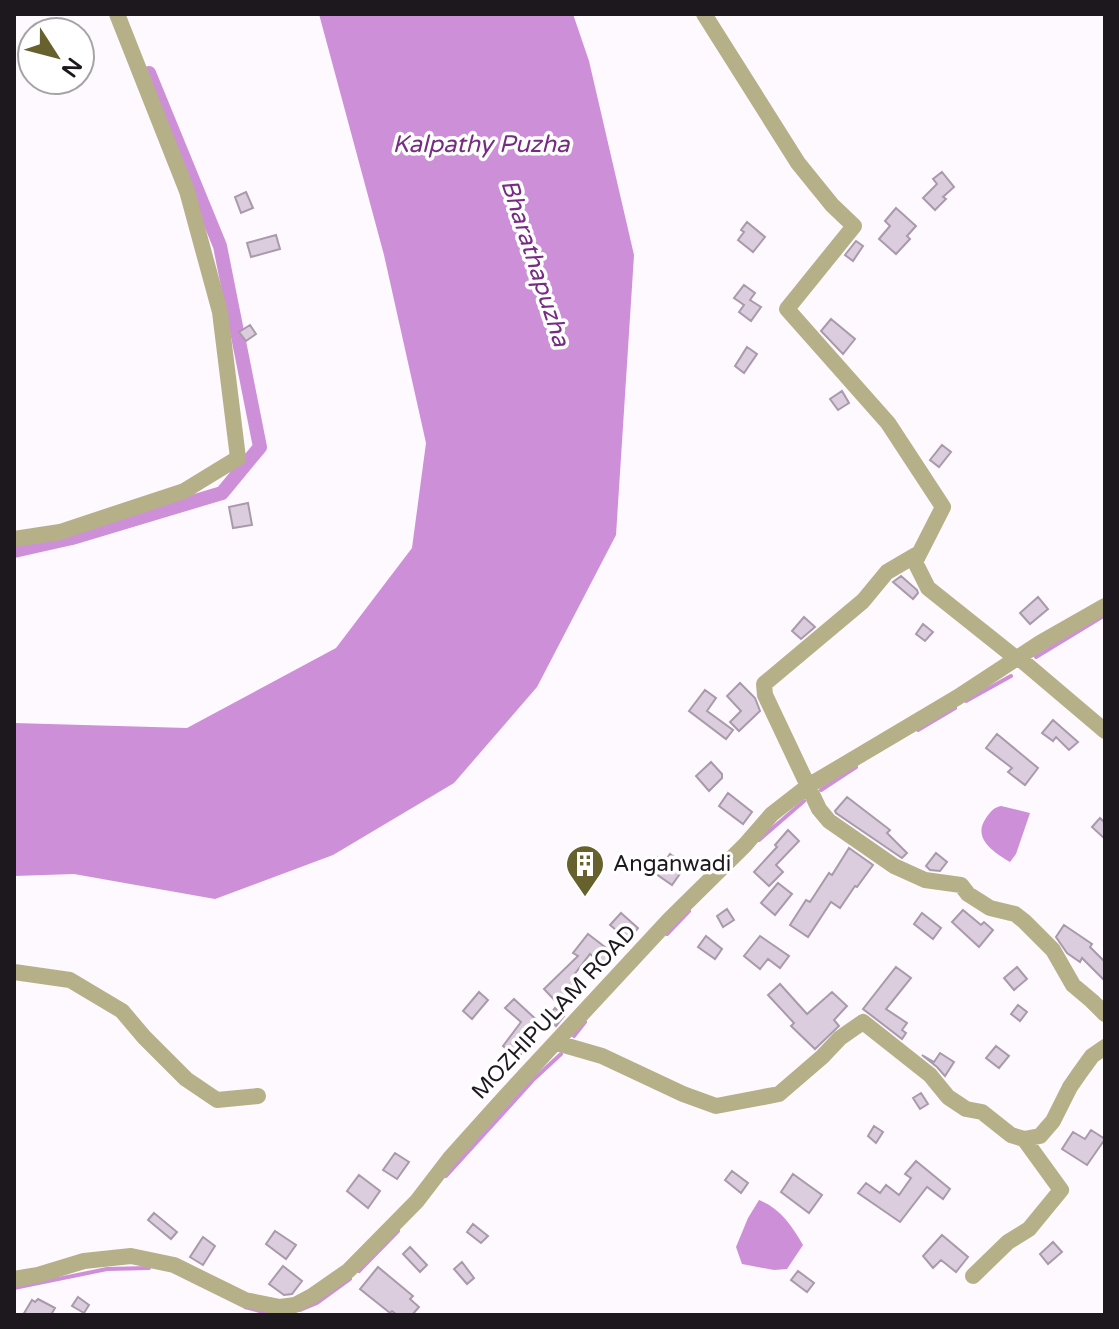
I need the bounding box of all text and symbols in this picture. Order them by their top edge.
north arrow [16,16,96,96]
text: N [56,52,87,82]
water label: Kalpathy Puzha [392,130,570,159]
water label: Bharathapuzha [494,176,576,351]
building icon: Anganwadi [564,843,606,898]
place label: Anganwadi [613,851,731,877]
street label: MOZHIPULAM ROAD [466,919,642,1105]

